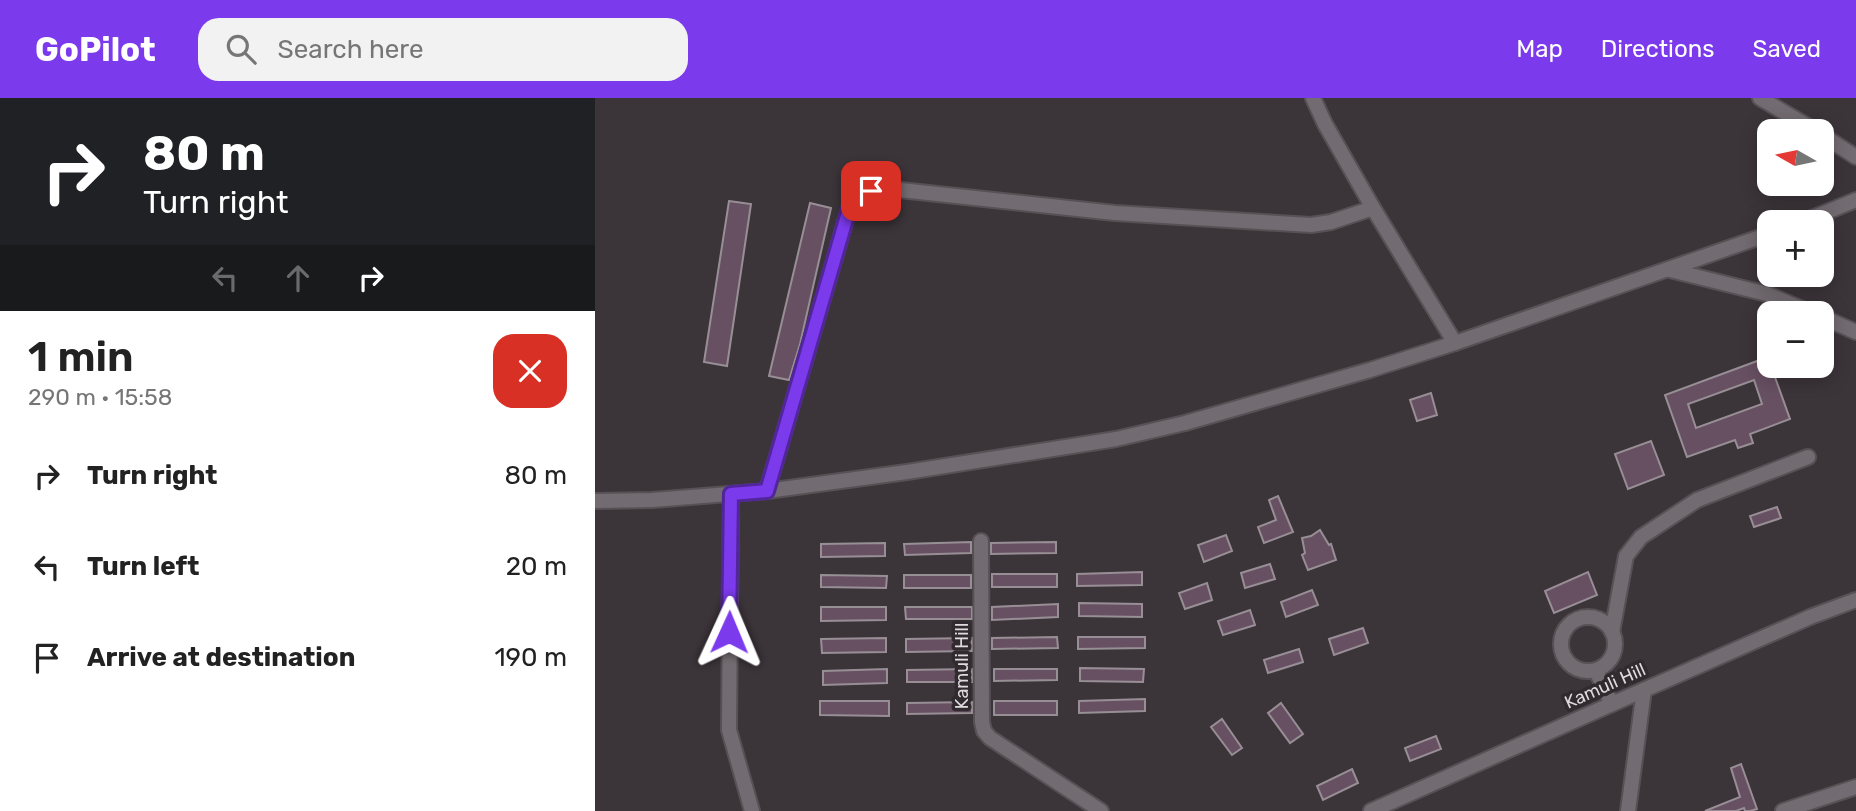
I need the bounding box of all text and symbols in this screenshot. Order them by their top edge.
search box [198,18,688,81]
text: GoPilot [35,30,156,69]
icon: search [222,30,260,68]
text: Search here [278,34,423,65]
text: Map [1516,35,1563,63]
text: Directions [1601,35,1714,63]
text: Saved [1752,35,1821,63]
north arrow [1757,119,1834,196]
map controls [1757,119,1834,378]
text: 80 m [143,124,265,182]
icon: right [28,126,119,217]
pin [841,161,901,221]
icon: arrive [852,172,890,210]
text: Turn right [143,183,288,221]
button: + [1757,210,1834,287]
icon: left [206,259,244,297]
icon: ahead [279,259,317,297]
icon: right [352,259,390,297]
button: − [1757,301,1834,378]
text: 1 min [28,332,134,382]
button: close [493,334,567,408]
text: 290 m · 15:58 [28,383,172,411]
icon: right [28,457,66,495]
text: Turn right [87,460,217,491]
text: 80 m [504,460,567,491]
icon: left [28,548,66,586]
text: Turn left [87,551,199,582]
text: 20 m [506,551,567,582]
position arrow [692,595,766,669]
street label: Kamuli Hill [951,623,973,709]
icon: arrive [28,639,66,677]
text: Arrive at destination [87,642,355,673]
text: 190 m [494,642,567,673]
street label: Kamuli Hill [1561,658,1649,714]

